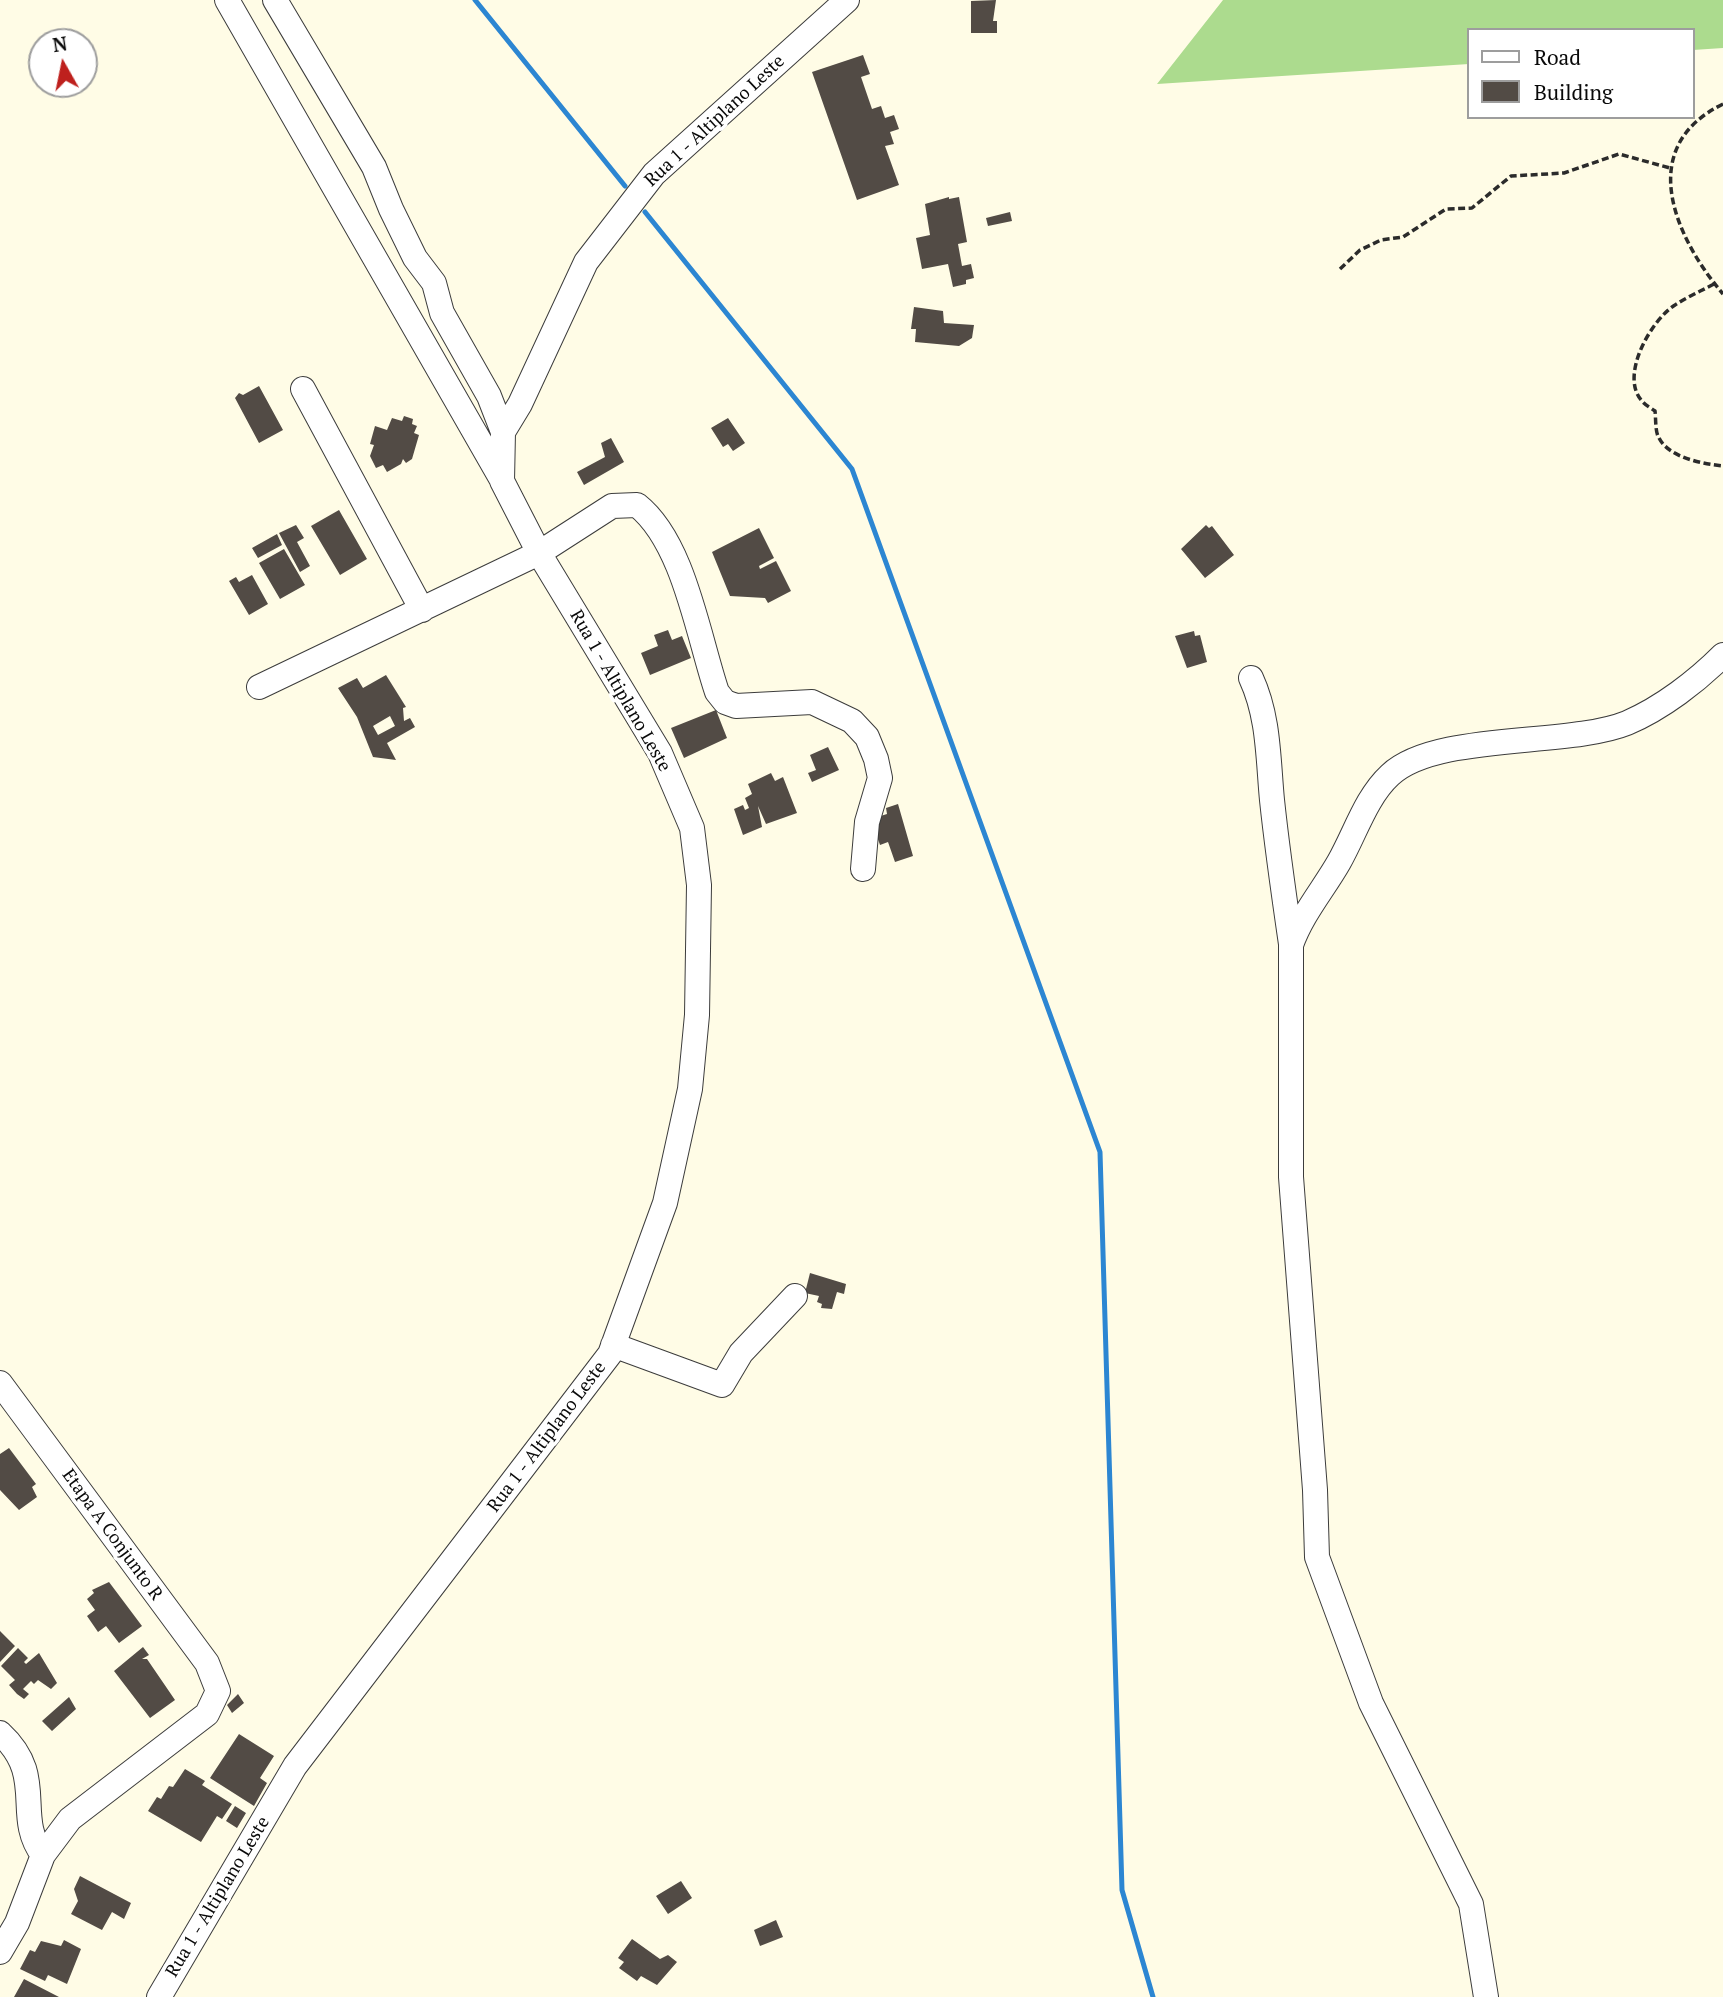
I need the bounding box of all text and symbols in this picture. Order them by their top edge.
north arrow [28,28,98,98]
legend [1468,28,1695,119]
text: N [51,30,69,57]
text: Road [1534,43,1581,71]
street label: Rua 1 - Altiplano Leste [641,51,789,191]
text: Building [1534,78,1613,106]
street label: Rua 1 - Altiplano Leste [565,606,675,776]
street label: Rua 1 - Altiplano Leste [483,1357,611,1517]
street label: Etapa A Conjunto R [57,1465,167,1605]
street label: Rua 1 - Altiplano Leste [162,1813,274,1981]

